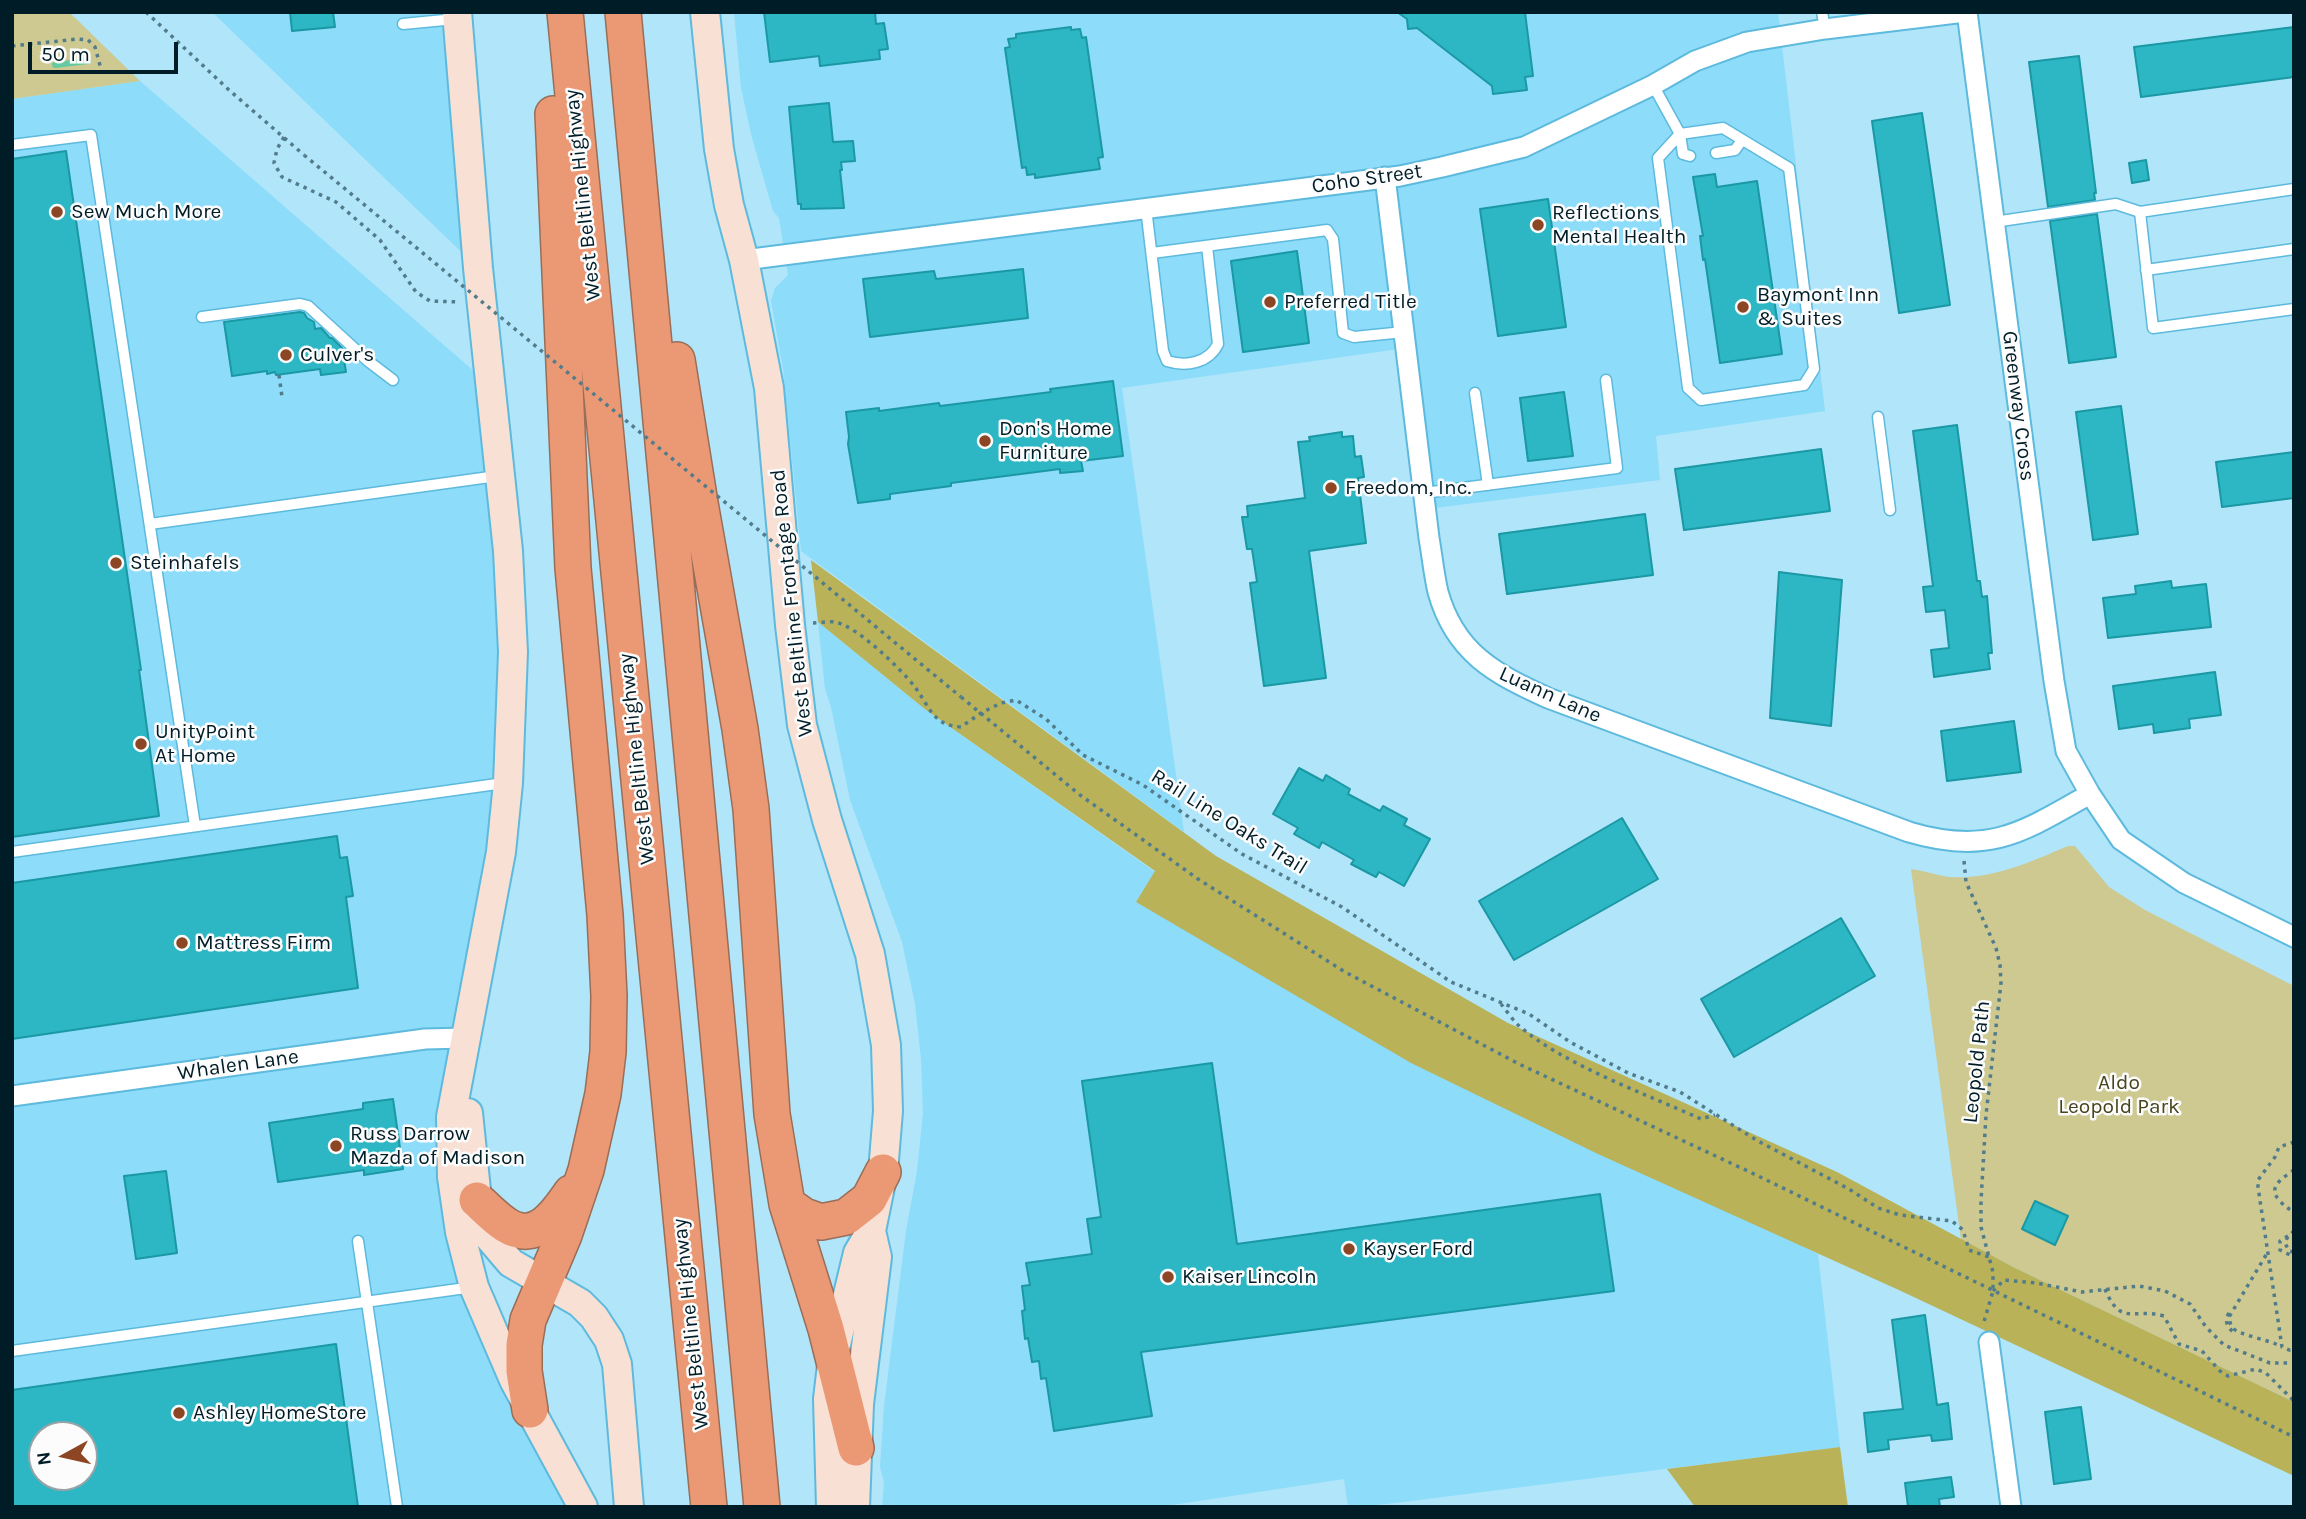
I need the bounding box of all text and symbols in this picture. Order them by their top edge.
scale bar [32,28,182,72]
text: 50 m [41,42,90,66]
street label: West Beltline Highway [559,88,607,302]
street label: Coho Street [1310,159,1424,199]
place label: Sew Much More [71,199,221,225]
place label: Reflections Mental Health [1552,200,1686,250]
marker: Sew Much More [49,204,65,220]
marker: Reflections Mental Health [1530,217,1546,233]
place label: Baymont Inn & Suites [1757,282,1879,332]
place label: Preferred Title [1284,289,1417,315]
marker: Preferred Title [1262,294,1278,310]
marker: Baymont Inn & Suites [1735,299,1751,315]
street label: Greenway Cross [1996,330,2040,482]
place label: Culver's [300,342,374,368]
marker: Culver's [278,347,294,363]
place label: Don's Home Furniture [999,416,1112,466]
marker: Don's Home Furniture [977,433,993,449]
street label: West Beltline Frontage Road [765,468,819,738]
place label: Freedom, Inc. [1345,475,1471,501]
marker: Freedom, Inc. [1323,480,1339,496]
place label: Steinhafels [130,550,239,576]
marker: Steinhafels [108,555,124,571]
street label: West Beltline Highway [613,652,661,866]
street label: Luann Lane [1495,661,1605,729]
place label: UnityPoint At Home [155,719,255,769]
marker: UnityPoint At Home [133,736,149,752]
street label: Rail Line Oaks Trail [1146,764,1312,880]
place label: Mattress Firm [196,930,331,956]
marker: Mattress Firm [174,935,190,951]
street label: Leopold Path [1958,1000,1996,1124]
street label: Whalen Lane [176,1044,300,1086]
park label: Aldo Leopold Park [2058,1070,2180,1120]
place label: Russ Darrow Mazda of Madison [350,1121,525,1171]
marker: Russ Darrow Mazda of Madison [328,1138,344,1154]
street label: West Beltline Highway [667,1217,715,1431]
place label: Kayser Ford [1363,1236,1473,1262]
marker: Kayser Ford [1341,1241,1357,1257]
place label: Kaiser Lincoln [1182,1264,1317,1290]
marker: Kaiser Lincoln [1160,1269,1176,1285]
place label: Ashley HomeStore [193,1400,367,1426]
marker: Ashley HomeStore [171,1405,187,1421]
north arrow [28,1421,98,1491]
text: N [32,1450,56,1467]

